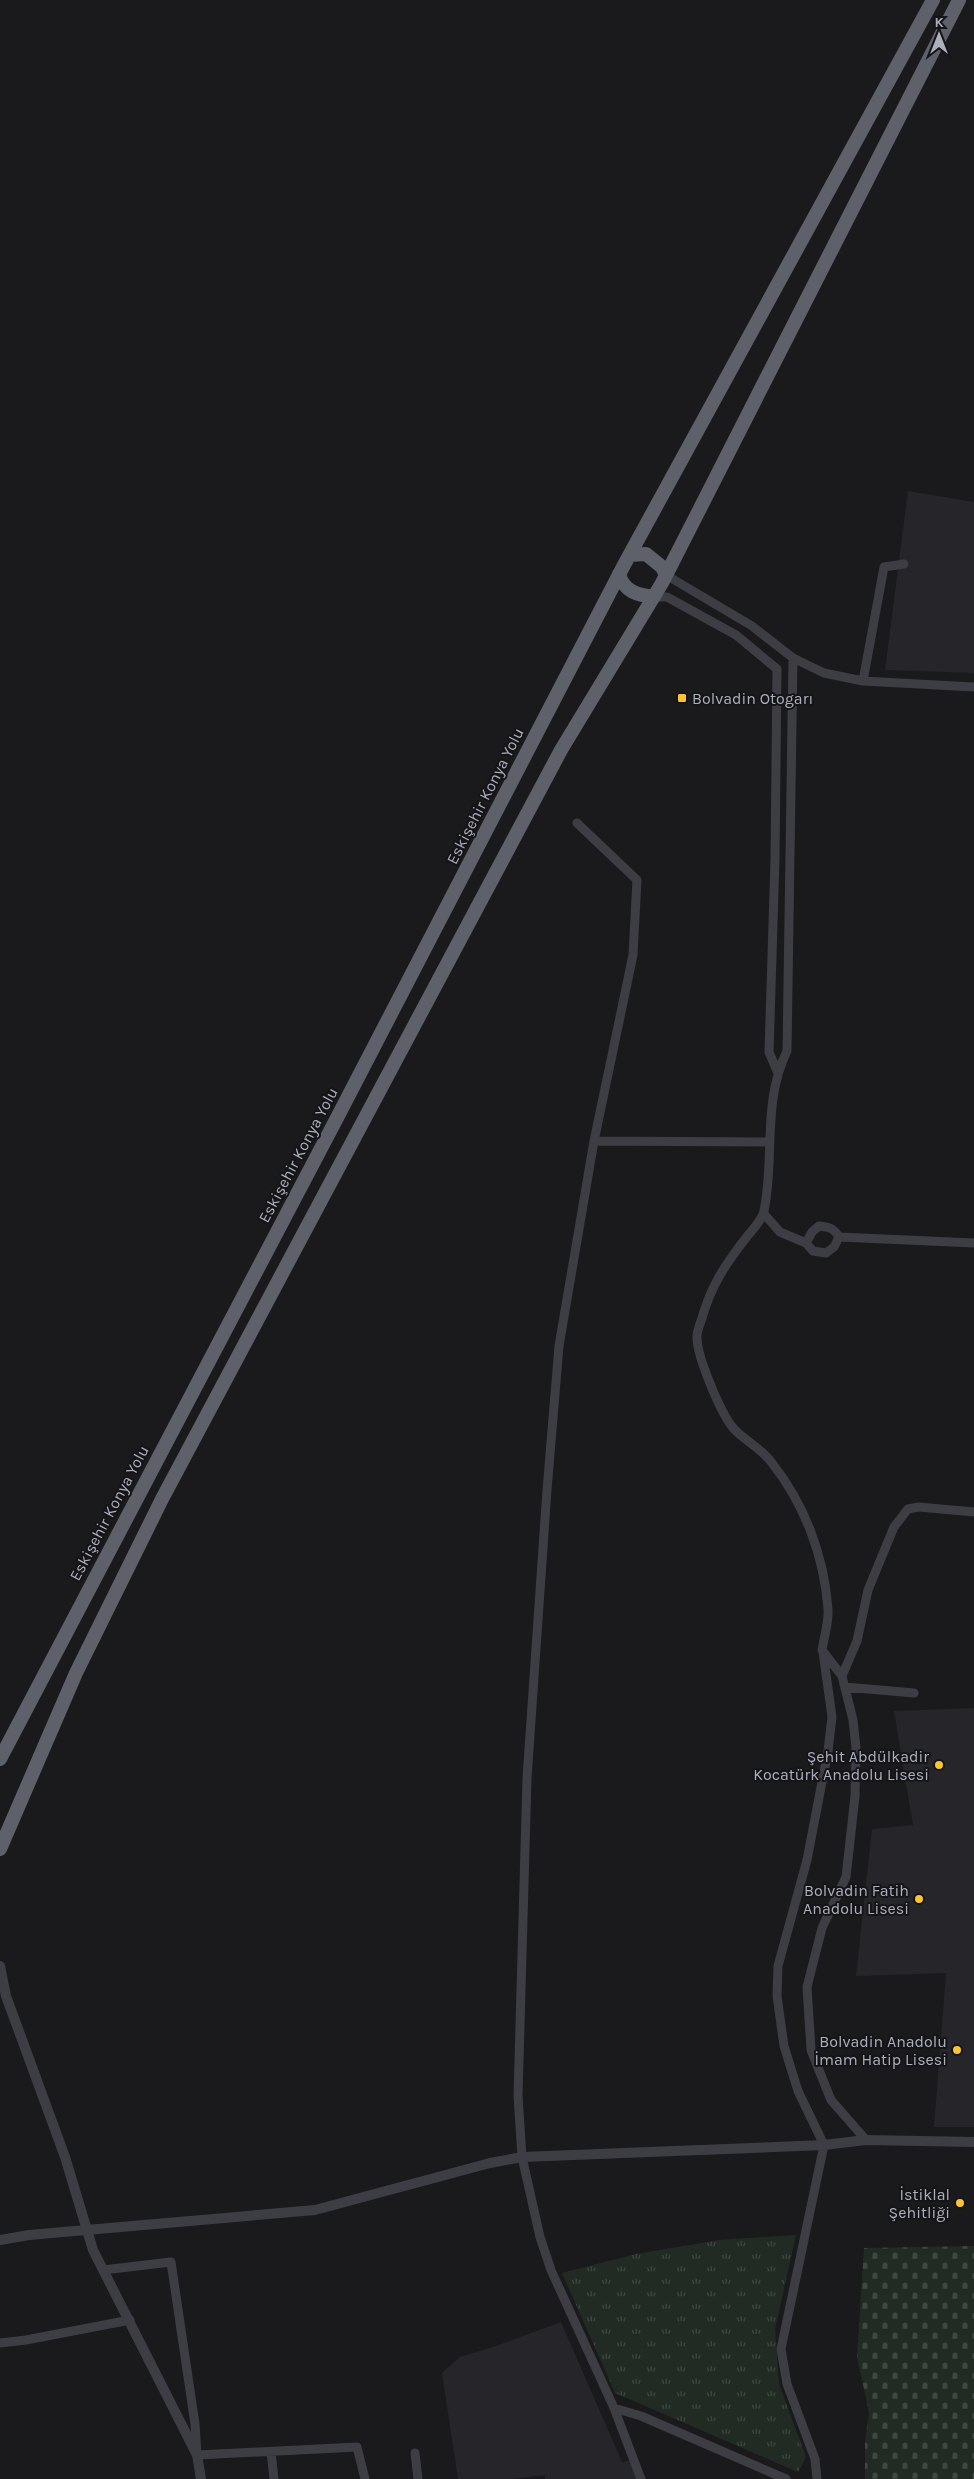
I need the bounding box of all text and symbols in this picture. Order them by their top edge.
north arrow [914,10,964,60]
text: K [934,14,944,31]
place label: Bolvadin Otogarı [692,689,813,708]
marker: Bolvadin Otogarı [676,692,688,704]
street label: Eskişehir Konya Yolu [442,725,528,867]
street label: Eskişehir Konya Yolu [254,1084,342,1226]
street label: Eskişehir Konya Yolu [65,1442,153,1584]
place label: Şehit Abdülkadir Kocatürk Anadolu Lisesi [753,1747,929,1784]
marker: Şehit Abdülkadir Kocatürk Anadolu Lisesi [933,1759,945,1771]
place label: Bolvadin Fatih Anadolu Lisesi [803,1881,909,1918]
marker: Bolvadin Fatih Anadolu Lisesi [913,1893,925,1905]
place label: Bolvadin Anadolu İmam Hatip Lisesi [814,2032,947,2069]
marker: Bolvadin Anadolu İmam Hatip Lisesi [951,2044,963,2056]
place label: İstiklal Şehitliği [889,2185,950,2222]
marker: İstiklal Şehitliği [954,2197,966,2209]

